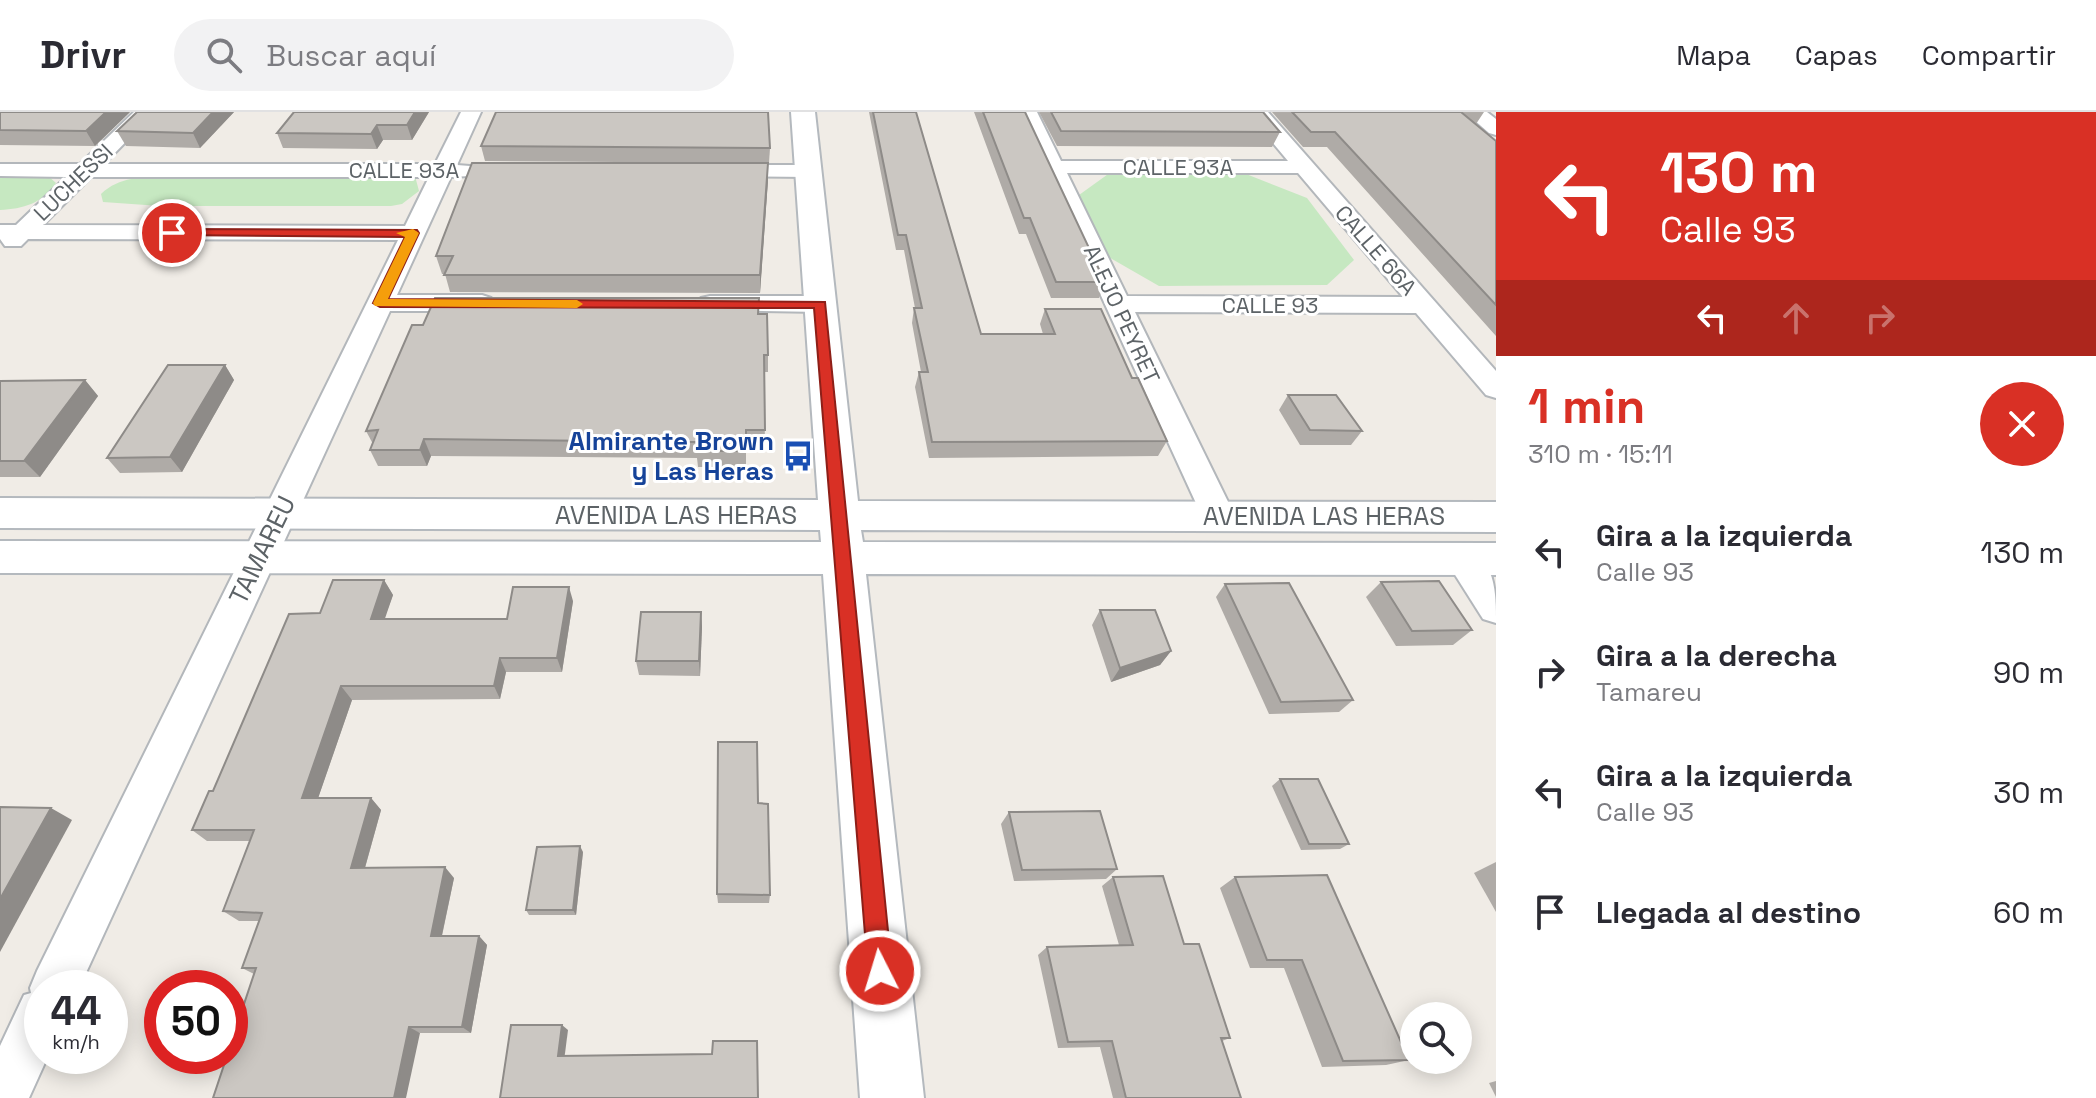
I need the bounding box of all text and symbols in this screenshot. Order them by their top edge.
search box [174,19,734,91]
text: Drivr [40,31,126,79]
icon: search [202,33,246,77]
text: Buscar aquí [266,36,436,75]
text: Mapa [1676,37,1751,73]
text: Capas [1795,37,1878,73]
text: Compartir [1922,37,2056,73]
street label: LUCHESSI [27,137,119,227]
text: 130 m [1660,137,1818,208]
icon: left [1528,144,1632,248]
street label: CALLE 93A [1123,153,1233,181]
street label: CALLE 93A [349,156,459,184]
pin [138,199,206,267]
street label: CALLE 66A [1329,199,1423,301]
text: Calle 93 [1660,207,1796,253]
icon: arrive [150,211,194,255]
street label: ALEJO PEYRET [1078,240,1166,388]
street label: CALLE 93 [1222,291,1318,319]
icon: left [1690,296,1734,340]
icon: ahead [1774,296,1818,340]
icon: right [1858,296,1902,340]
text: 1 min [1528,376,1645,437]
button: close [1980,382,2064,466]
place label: Almirante Brown y Las Heras [568,424,774,488]
text: 310 m · 15:11 [1528,437,1673,471]
bus stop icon: Almirante Brown y Las Heras [781,439,815,473]
street label: TAMAREU [221,490,303,610]
street label: AVENIDA LAS HERAS [555,498,797,532]
street label: AVENIDA LAS HERAS [1203,499,1445,533]
text: Gira a la izquierda [1596,516,1852,555]
icon: left [1528,530,1572,574]
text: 130 m [1981,533,2064,572]
text: Calle 93 [1596,555,1694,589]
text: Gira a la derecha [1596,636,1837,675]
icon: right [1528,650,1572,694]
text: 90 m [1993,653,2064,692]
text: Tamareu [1596,675,1702,709]
text: Gira a la izquierda [1596,756,1852,795]
icon: left [1528,770,1572,814]
text: 30 m [1993,773,2064,812]
text: Calle 93 [1596,795,1694,829]
icon: arrive [1528,890,1572,934]
text: Llegada al destino [1596,893,1861,932]
text: 60 m [1993,893,2064,932]
position arrow [838,929,922,1013]
speed limit sign: 50 [144,970,248,1074]
text: 44 [51,986,101,1037]
map controls [1400,1002,1472,1074]
button: search [1400,1002,1472,1074]
text: km/h [52,1029,100,1055]

